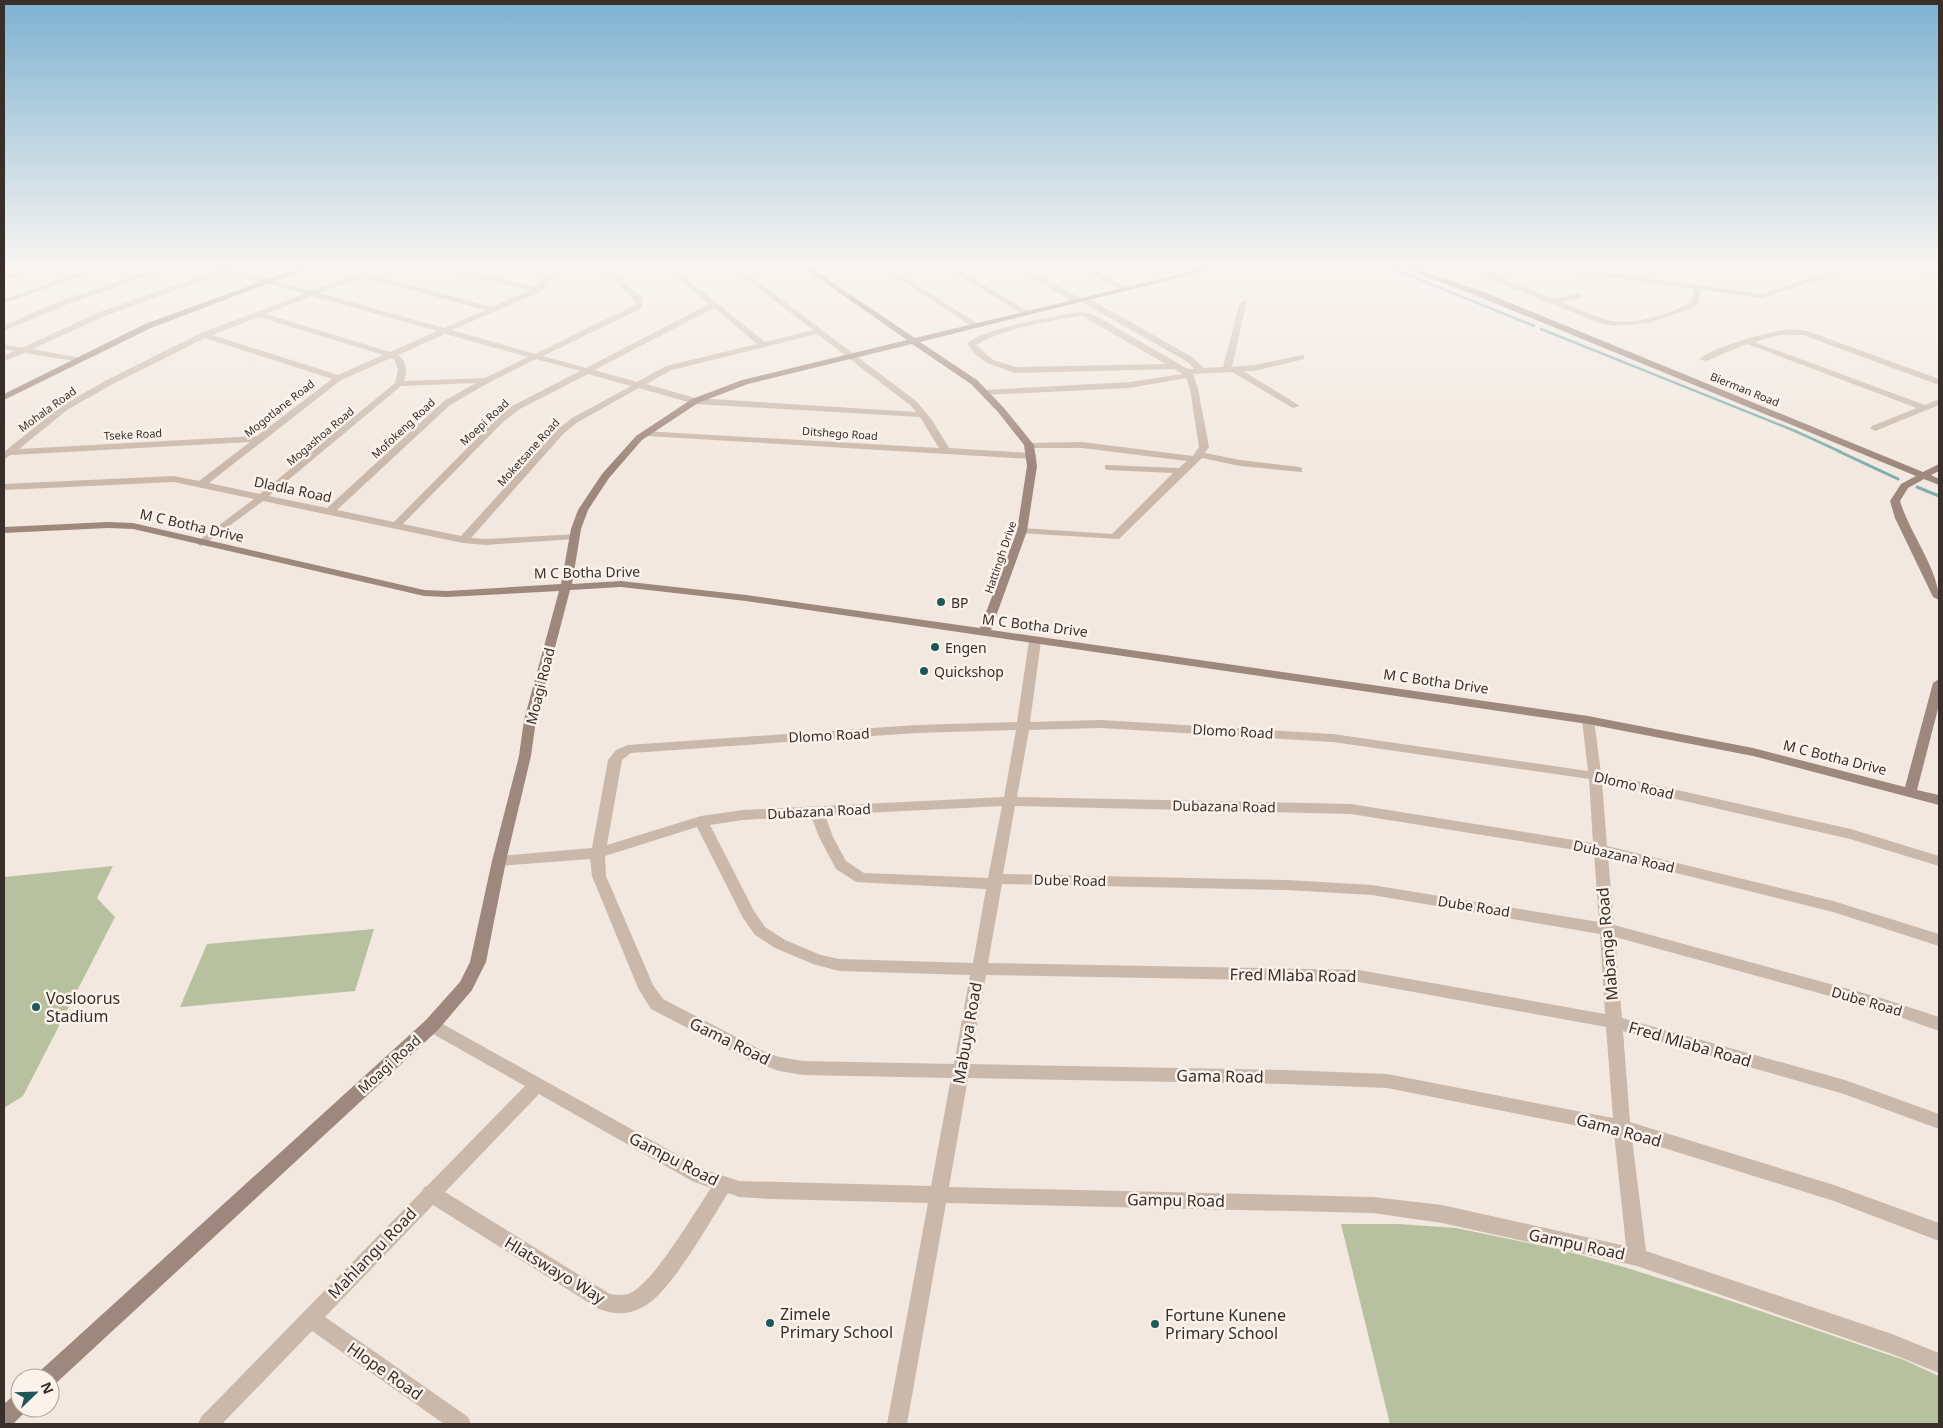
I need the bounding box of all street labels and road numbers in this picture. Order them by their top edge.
street label: Bierman Road [1708,368,1782,410]
street label: Mogotlane Road [241,376,317,440]
street label: Mohala Road [15,383,79,435]
street label: Mofokeng Road [368,395,438,461]
street label: Moepi Road [456,395,512,449]
street label: Mogashoa Road [283,403,357,469]
street label: Moketsane Road [494,415,562,489]
street label: Ditshego Road [802,423,878,443]
street label: Tseke Road [103,425,163,443]
street label: Dladla Road [252,471,334,507]
street label: M C Botha Drive [138,504,246,546]
street label: Hattingh Drive [981,519,1019,595]
street label: M C Botha Drive [534,562,640,582]
street label: M C Botha Drive [981,609,1089,641]
street label: Moagi Road [521,646,559,726]
street label: M C Botha Drive [1382,664,1490,698]
street label: Dlomo Road [1192,719,1274,743]
street label: Dlomo Road [788,723,870,747]
street label: M C Botha Drive [1781,735,1889,779]
street label: Dlomo Road [1592,767,1676,803]
street label: Dubazana Road [1172,796,1276,816]
street label: Dubazana Road [767,799,871,823]
street label: Dubazana Road [1571,835,1677,877]
street label: Dube Road [1034,870,1106,890]
street label: Mabanga Road [1591,886,1623,1002]
street label: Dube Road [1437,891,1511,921]
street label: Fred Mlaba Road [1229,963,1357,987]
street label: Mabuya Road [947,980,987,1086]
street label: Dube Road [1829,982,1905,1020]
street label: Gama Road [686,1012,774,1070]
street label: Fred Mlaba Road [1626,1016,1754,1072]
street label: Moagi Road [353,1031,425,1097]
street label: Gama Road [1176,1064,1264,1088]
street label: Gama Road [1574,1108,1664,1152]
street label: Gampu Road [625,1127,723,1191]
street label: Gampu Road [1127,1188,1225,1212]
street label: Mahlangu Road [323,1203,421,1303]
street label: Gampu Road [1527,1223,1627,1265]
street label: Hlatswayo Way [501,1231,610,1309]
street label: Hlope Road [343,1337,427,1405]

